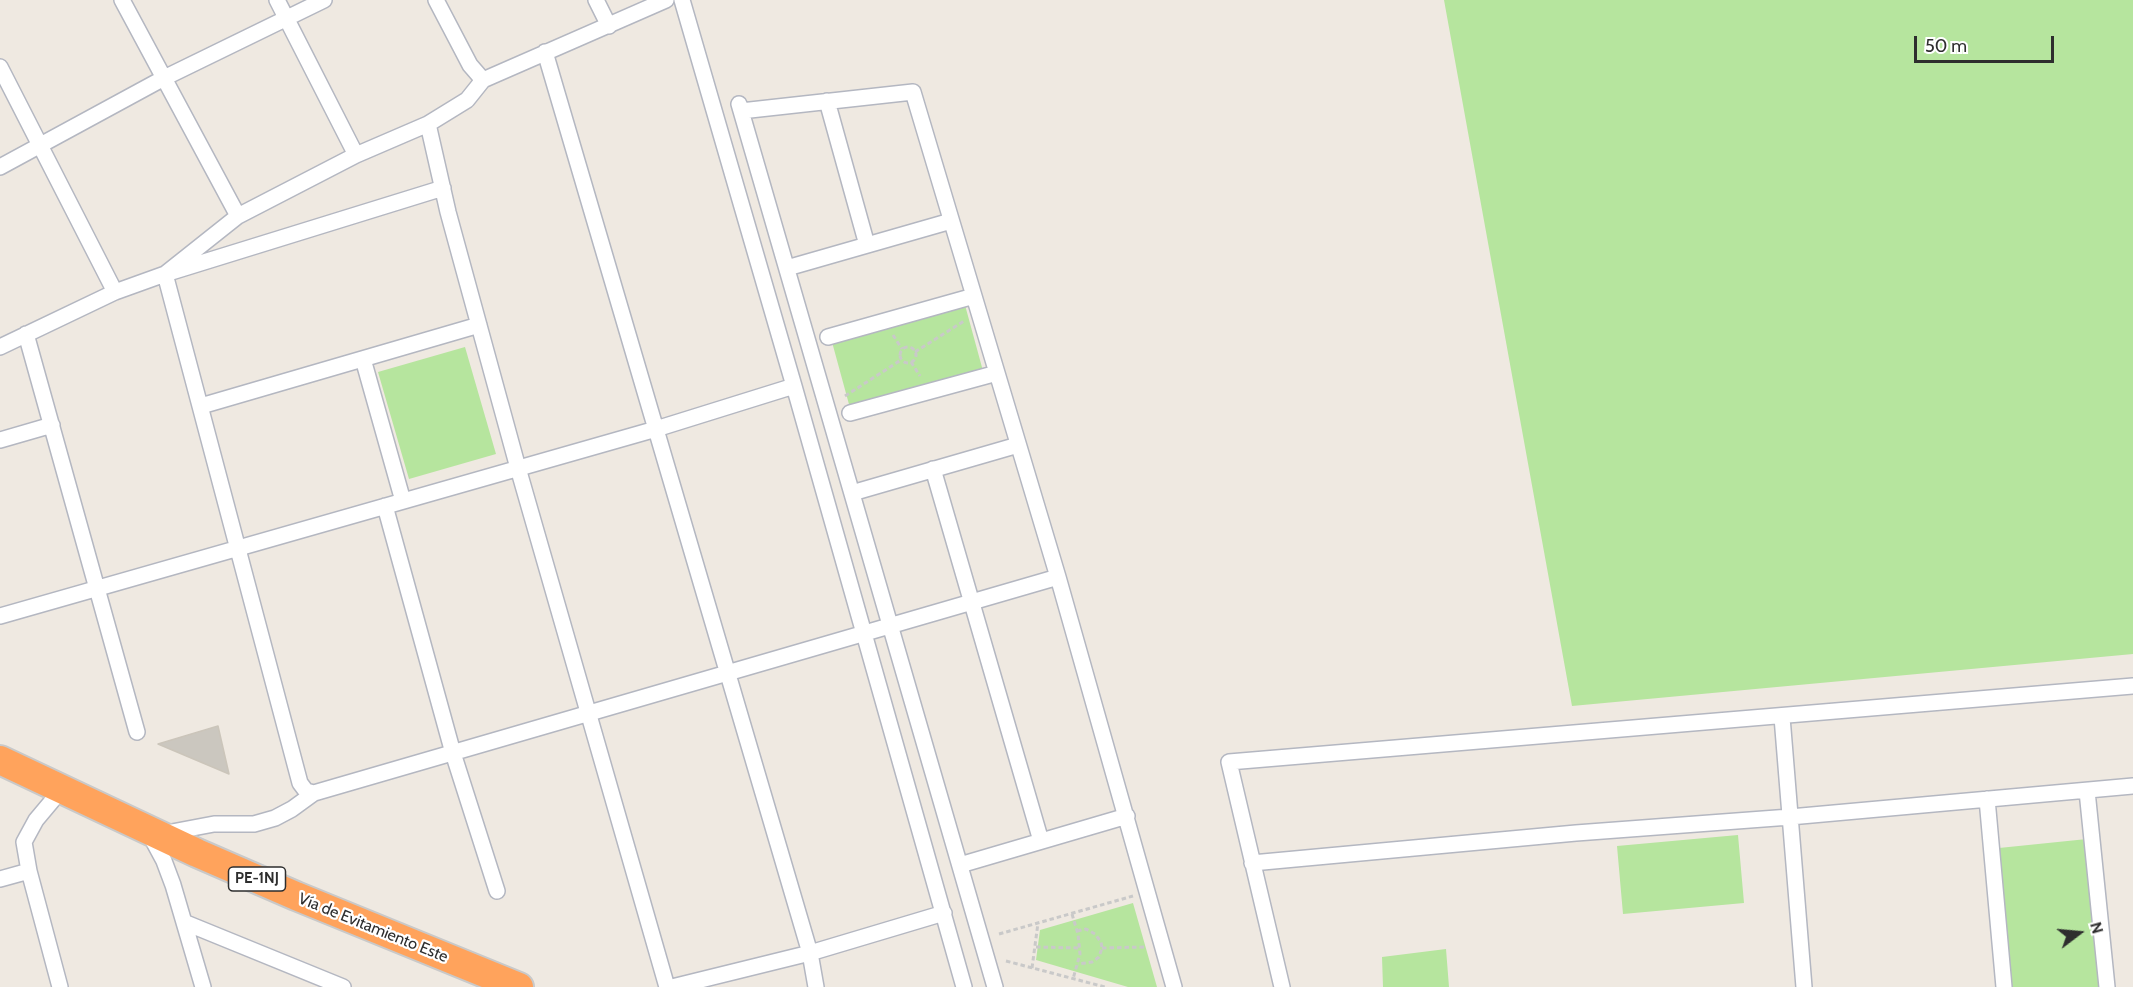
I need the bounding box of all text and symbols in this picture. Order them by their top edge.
scale bar [1917,24,2056,62]
text: 50 m [1925,35,1967,57]
road number: PE-1NJ [228,867,286,891]
street label: Vía de Evitamiento Este [295,889,451,967]
north arrow [2049,903,2109,963]
text: N [2086,920,2107,936]

